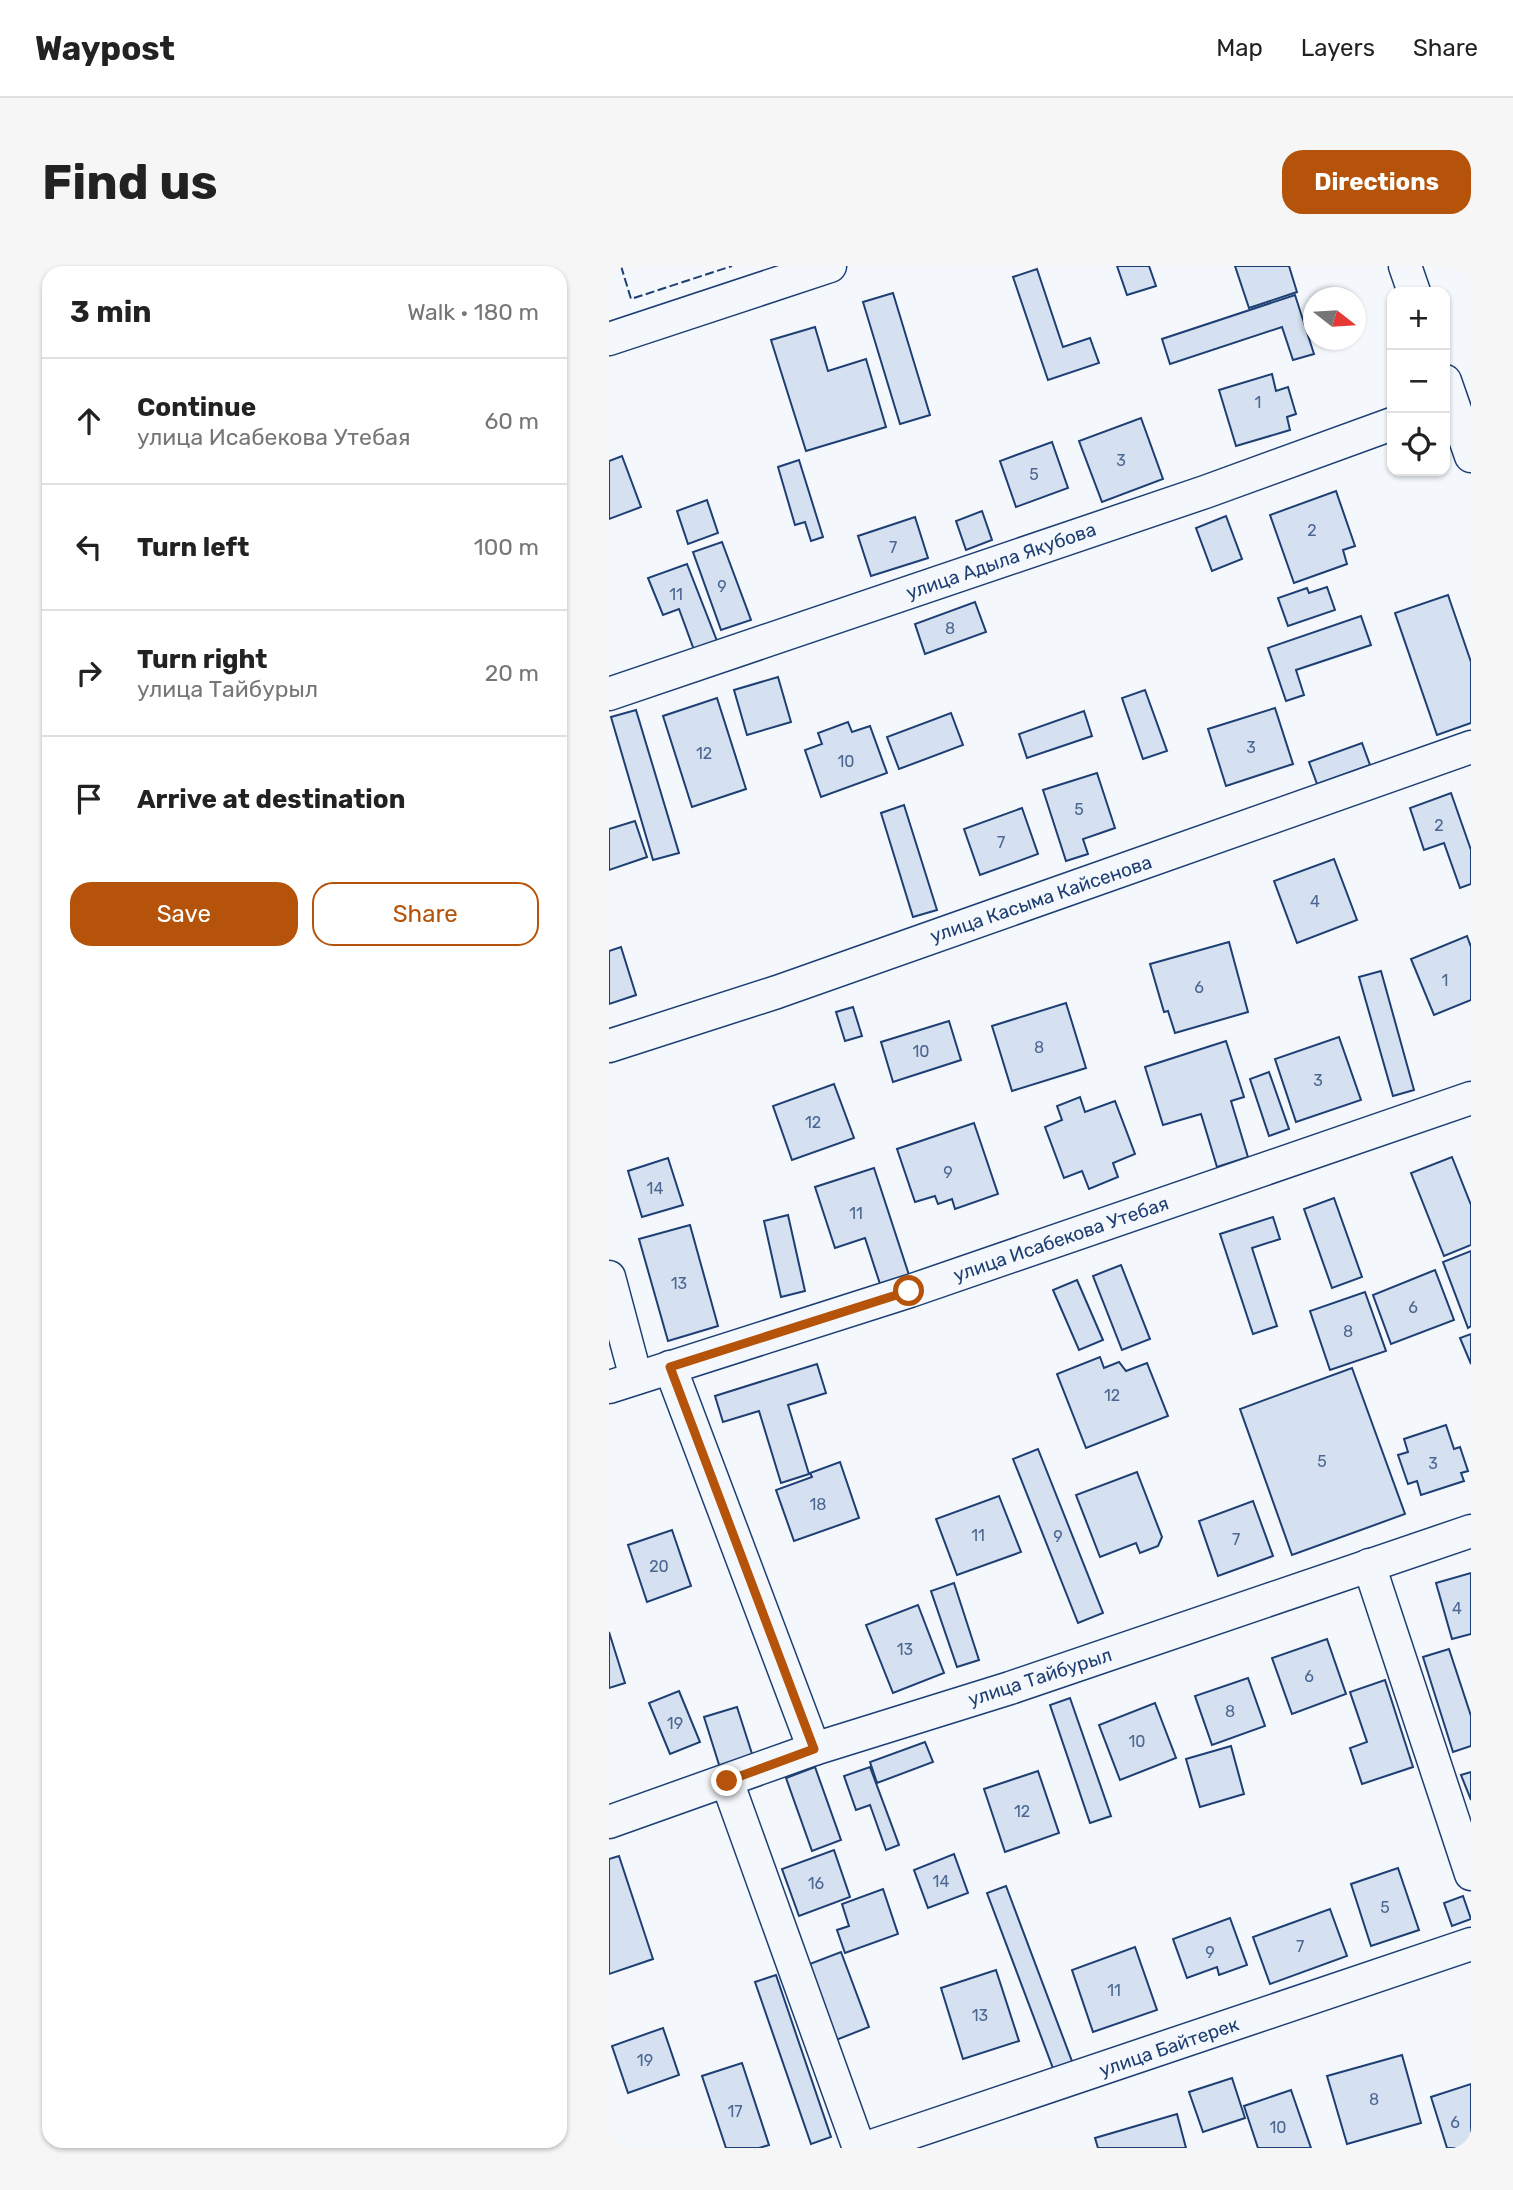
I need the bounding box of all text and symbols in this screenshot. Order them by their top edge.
text: Waypost [35,29,175,68]
text: Map [1216,34,1263,62]
text: Layers [1301,34,1375,62]
text: Share [1413,34,1478,62]
button: Directions [1282,150,1471,214]
text: Find us [42,153,218,211]
north arrow [1303,287,1366,350]
map controls [1387,287,1450,476]
button: + [1387,287,1450,350]
text: 3 min [70,294,152,330]
text: Walk · 180 m [407,298,539,326]
button: − [1387,350,1450,413]
text: Continue [137,392,256,423]
house number: 1 [1255,393,1261,412]
icon: ahead [70,402,108,440]
text: 60 m [484,407,539,435]
button: locate [1387,413,1450,476]
text: улица Исабекова Утебая [137,423,411,451]
house number: 3 [1116,451,1126,470]
house number: 5 [1029,465,1039,484]
street label: улица Адыла Якубова [903,518,1099,604]
house number: 2 [1307,521,1317,540]
icon: left [70,528,108,566]
text: Turn left [137,532,249,563]
text: 100 m [474,533,539,561]
house number: 7 [889,538,897,557]
house number: 9 [717,577,727,596]
house number: 11 [669,585,683,604]
house number: 8 [945,619,955,638]
text: Turn right [137,644,267,675]
icon: right [70,654,108,692]
text: 20 m [485,659,539,687]
text: улица Тайбурыл [137,675,318,703]
house number: 3 [1246,738,1256,757]
house number: 12 [696,744,712,763]
house number: 10 [837,752,855,771]
icon: arrive [70,780,108,818]
text: Arrive at destination [137,784,405,815]
house number: 5 [1074,800,1084,819]
house number: 2 [1434,816,1444,835]
house number: 7 [997,833,1005,852]
street label: улица Касыма Кайсенова [927,850,1155,948]
button: Save [70,882,298,946]
button: Share [312,882,539,946]
house number: 4 [1310,892,1320,911]
house number: 1 [1442,971,1448,990]
house number: 6 [1194,978,1204,997]
house number: 8 [1034,1038,1044,1057]
house number: 10 [912,1042,930,1061]
house number: 3 [1313,1071,1323,1090]
house number: 12 [805,1113,821,1132]
house number: 9 [943,1163,953,1182]
house number: 14 [647,1179,663,1198]
street label: улица Исабекова Утебая [950,1191,1172,1287]
house number: 11 [849,1204,863,1223]
house number: 13 [671,1274,687,1293]
route start [893,1275,924,1306]
house number: 6 [1408,1298,1418,1317]
house number: 8 [1343,1322,1353,1341]
house number: 12 [1104,1386,1120,1405]
house number: 5 [1317,1452,1327,1471]
house number: 3 [1428,1454,1438,1473]
house number: 18 [809,1495,827,1514]
house number: 11 [971,1526,985,1545]
house number: 9 [1053,1527,1063,1546]
house number: 7 [1232,1530,1240,1549]
house number: 20 [649,1557,669,1576]
house number: 4 [1452,1599,1462,1618]
house number: 13 [897,1640,913,1659]
street label: улица Тайбурыл [965,1643,1115,1711]
house number: 6 [1304,1667,1314,1686]
house number: 8 [1225,1702,1235,1721]
house number: 19 [667,1714,683,1733]
house number: 10 [1128,1732,1146,1751]
route end [711,1765,742,1796]
house number: 12 [1014,1802,1030,1821]
house number: 14 [933,1872,949,1891]
house number: 16 [808,1874,825,1893]
house number: 5 [1380,1898,1390,1917]
house number: 7 [1296,1937,1304,1956]
house number: 9 [1205,1943,1215,1962]
house number: 11 [1107,1981,1121,2000]
house number: 13 [972,2006,988,2025]
street label: улица Байтерек [1096,2012,1242,2082]
house number: 19 [637,2051,653,2070]
house number: 8 [1369,2090,1379,2109]
house number: 17 [727,2102,743,2121]
house number: 6 [1450,2113,1460,2132]
house number: 10 [1269,2118,1287,2137]

